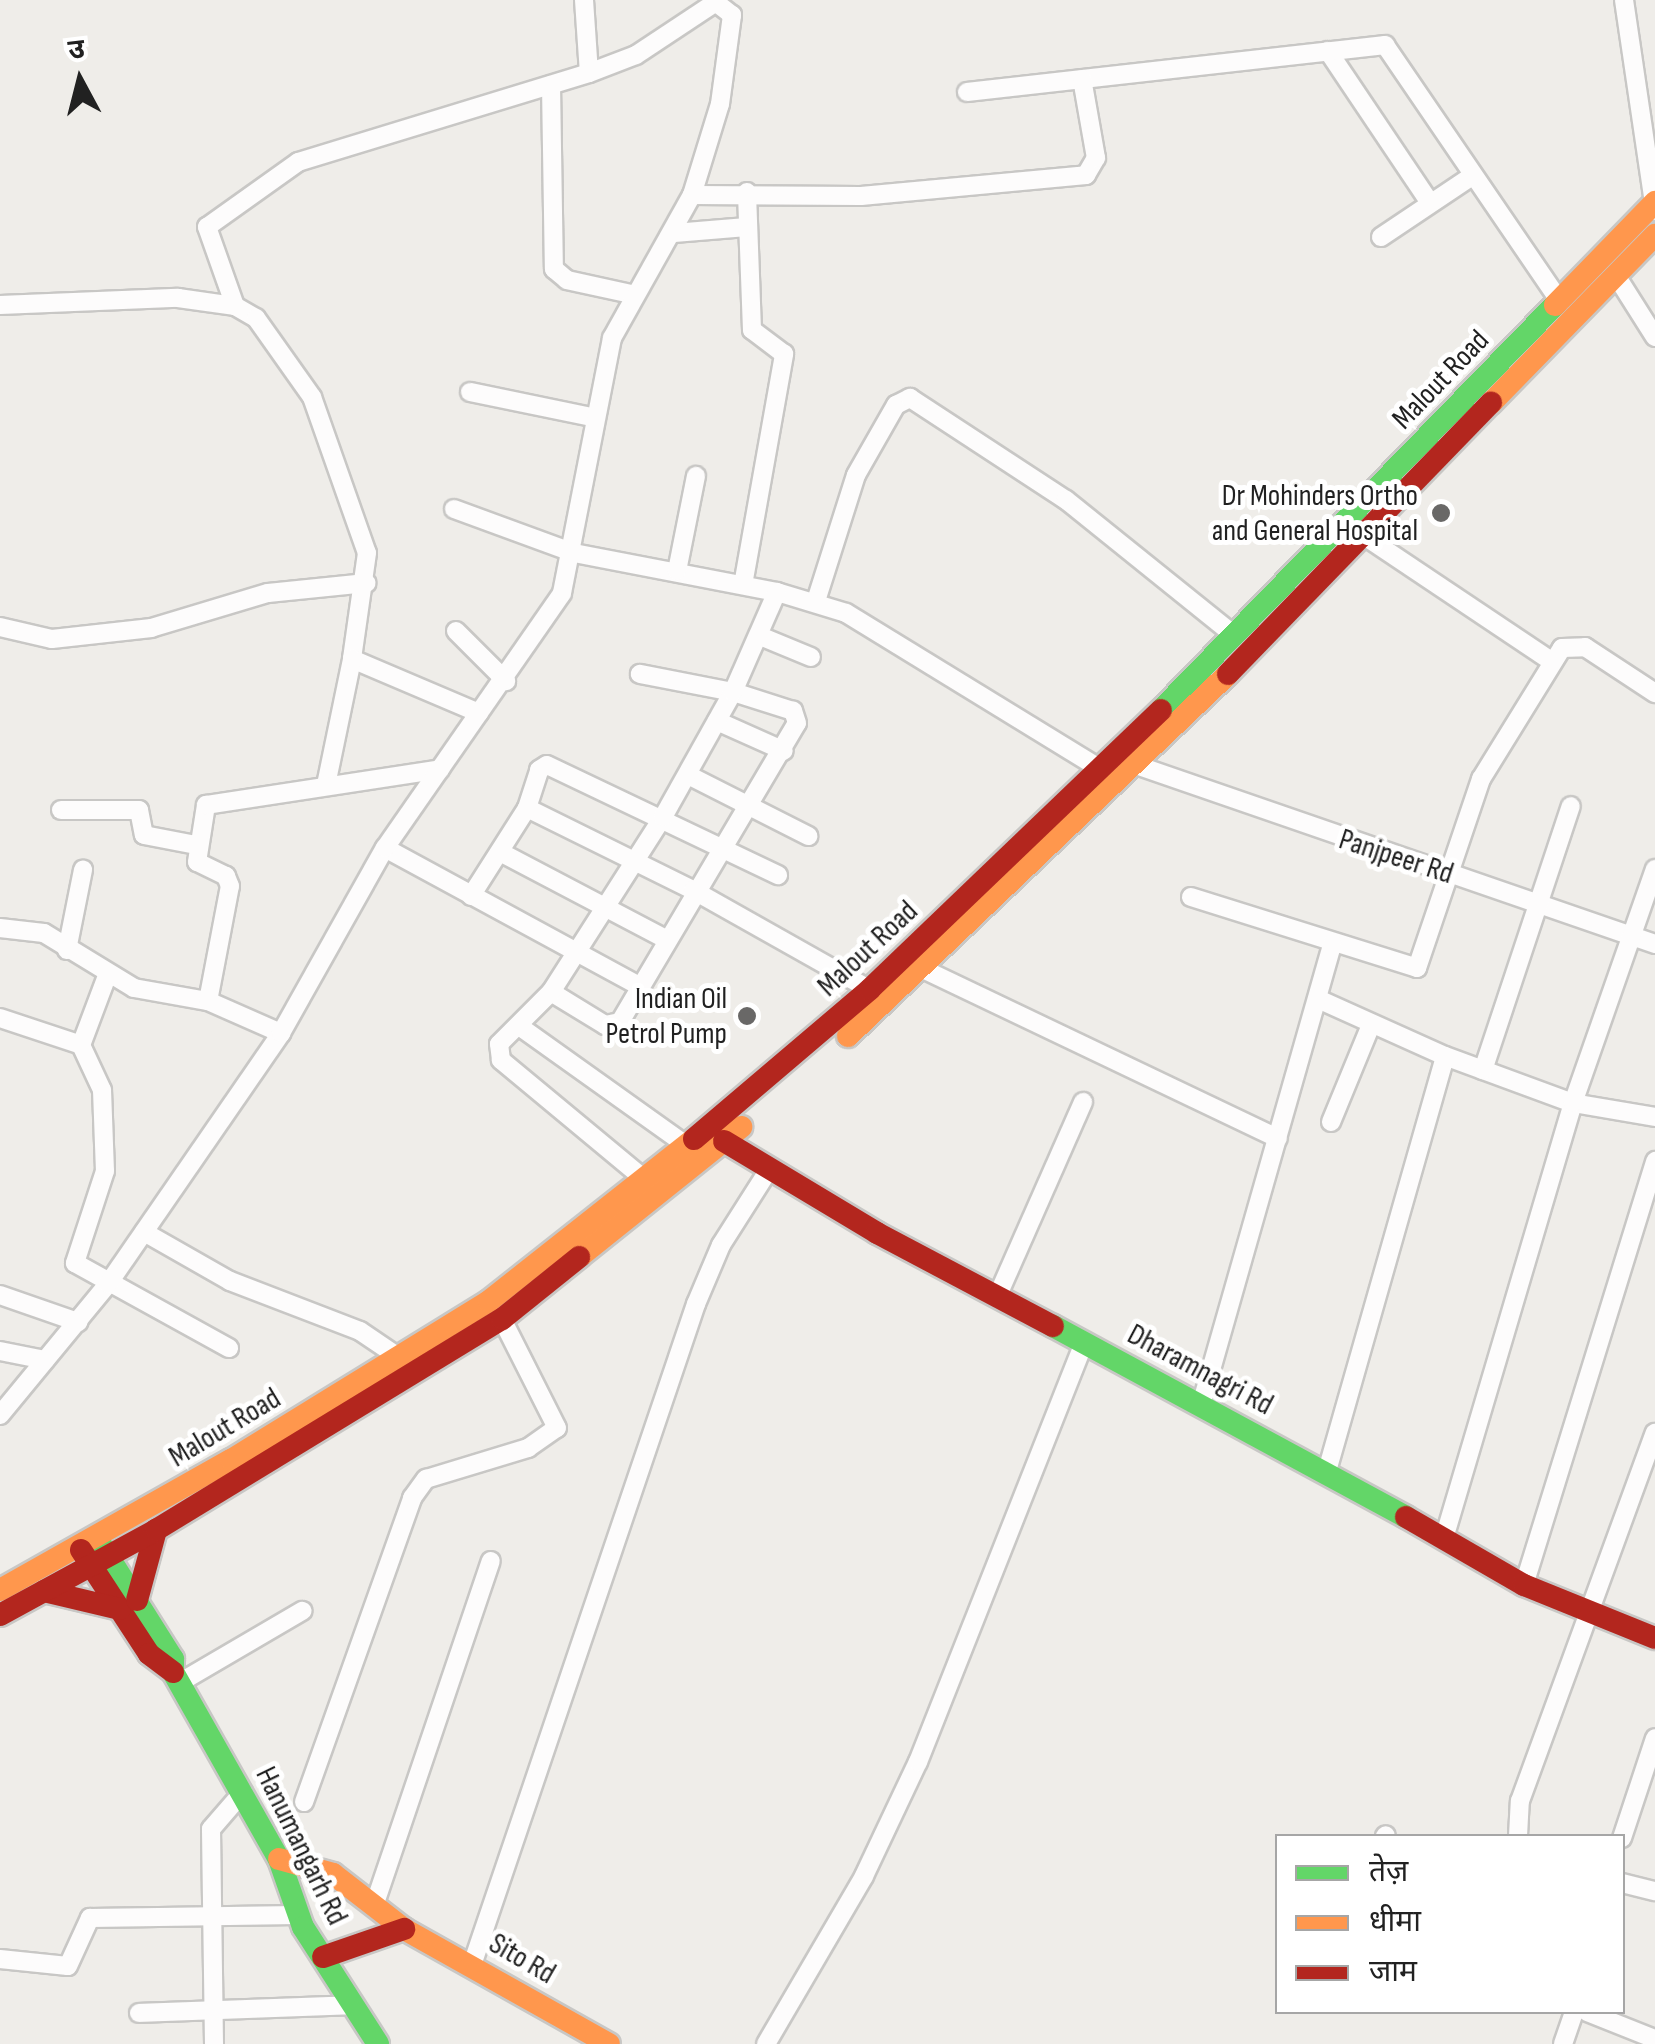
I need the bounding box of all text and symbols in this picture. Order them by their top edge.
north arrow [30,30,130,130]
text: उ [66,32,86,67]
street label: Malout Road [1385,323,1497,437]
place label: Dr Mohinders Ortho and General Hospital [1212,478,1418,548]
marker: Dr Mohinders Ortho and General Hospital [1428,500,1454,526]
street label: Panjpeer Rd [1334,822,1458,892]
street label: Malout Road [810,894,926,1004]
place label: Indian Oil Petrol Pump [605,981,727,1052]
marker: Indian Oil Petrol Pump [736,1005,758,1027]
street label: Dharamnagri Rd [1121,1317,1279,1423]
street label: Malout Road [163,1381,287,1475]
street label: Hanumangarh Rd [247,1761,355,1931]
legend [1275,1834,1625,2014]
text: तेज़ [1369,1854,1408,1890]
text: धीमा [1369,1904,1421,1940]
street label: Sito Rd [482,1926,562,1992]
text: जाम [1369,1954,1417,1990]

